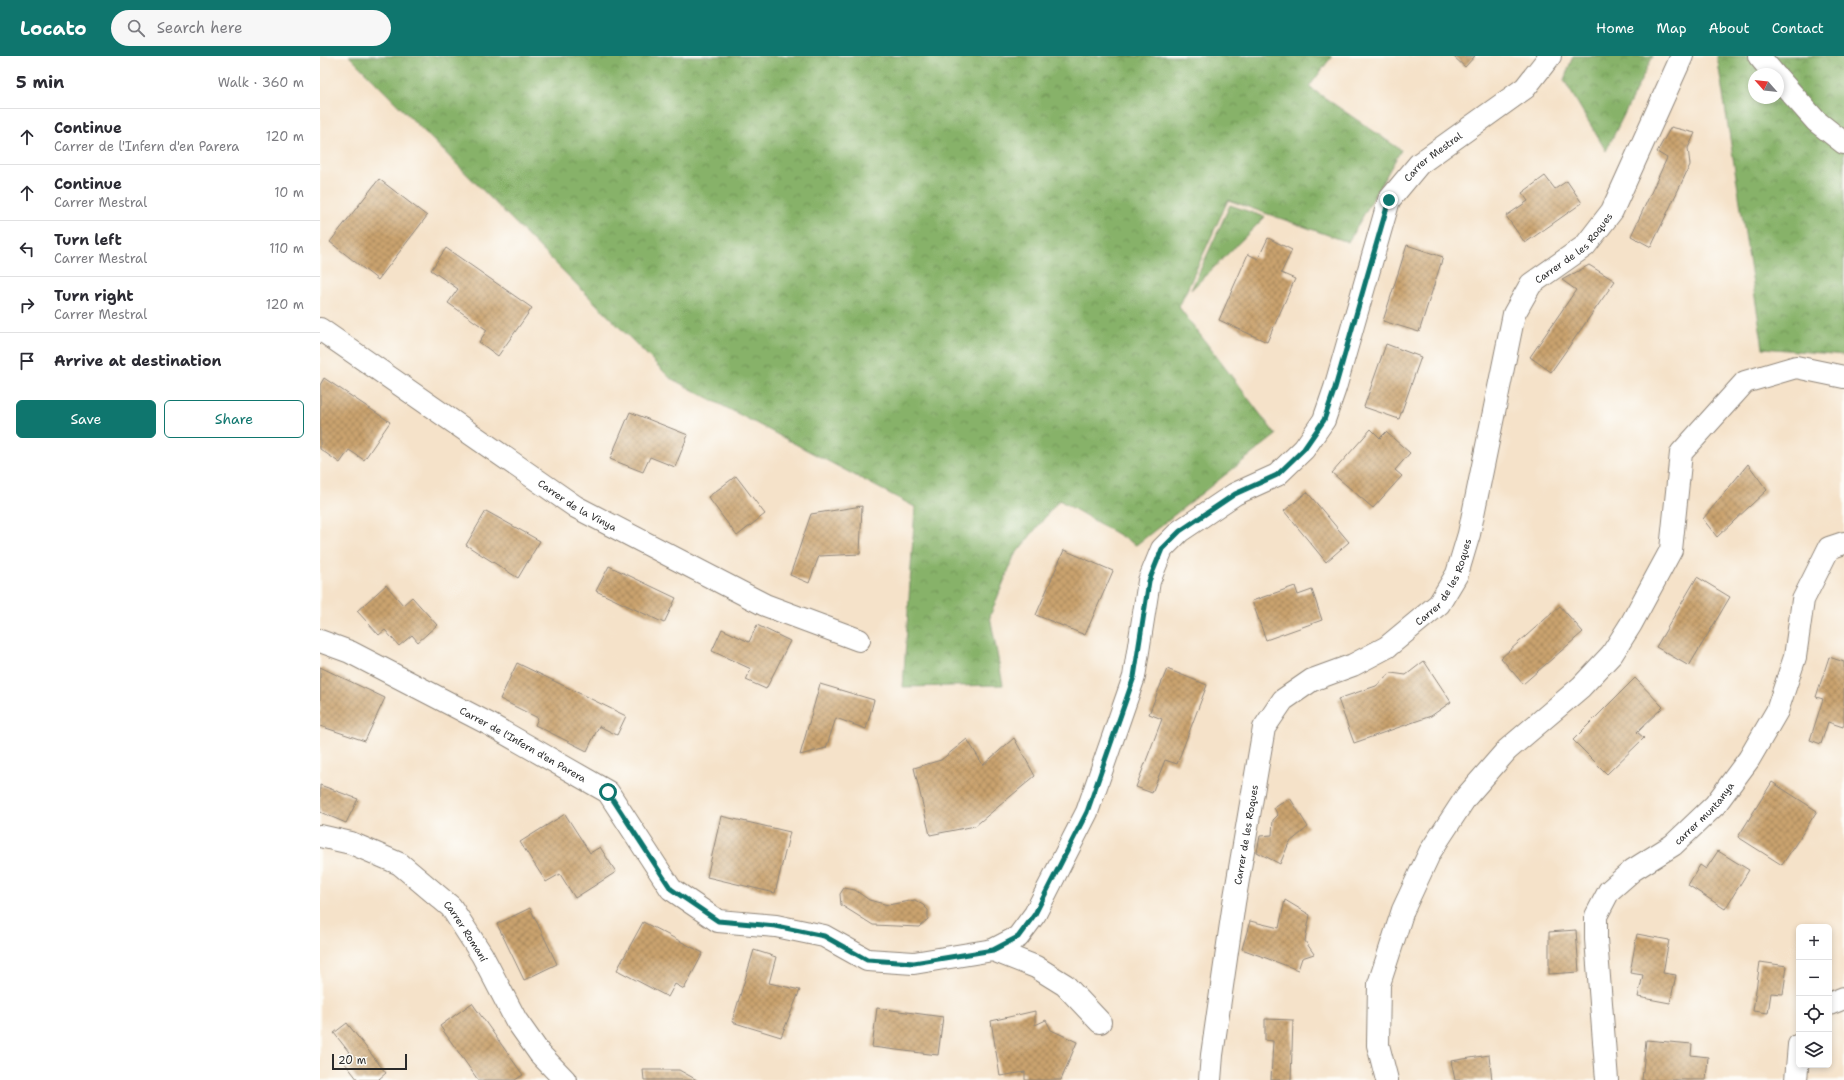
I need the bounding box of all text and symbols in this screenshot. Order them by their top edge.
search box [111,10,391,46]
text: Locato [20,16,87,41]
icon: search [125,17,147,39]
text: Search here [157,18,242,38]
text: Home [1596,19,1635,37]
text: Map [1657,19,1687,37]
text: About [1709,19,1750,37]
text: Contact [1772,19,1824,37]
north arrow [1748,68,1784,104]
text: 5 min [16,71,64,93]
text: Walk · 360 m [218,74,304,91]
text: Continue [54,118,122,138]
icon: ahead [16,126,38,148]
text: 120 m [266,128,304,145]
street label: Carrer Mestral [1401,129,1464,184]
text: Carrer de l'Infern d'en Parera [54,138,239,155]
text: Continue [54,174,122,194]
icon: ahead [16,182,38,204]
text: 10 m [274,184,304,201]
route end [1380,191,1398,209]
text: Carrer Mestral [54,194,147,211]
street label: Carrer de les Roques [1532,210,1615,286]
text: Turn left [54,230,122,250]
icon: left [16,238,38,260]
text: 110 m [269,240,304,257]
text: Carrer Mestral [54,250,147,267]
text: Turn right [54,286,134,306]
icon: right [16,294,38,316]
text: 120 m [266,296,304,313]
text: Carrer Mestral [54,306,147,323]
icon: arrive [16,350,38,372]
text: Arrive at destination [54,351,222,371]
button: Save [16,400,156,438]
button: Share [164,400,304,438]
street label: Carrer de la Vinya [536,476,620,534]
street label: Carrer de les Roques [1412,537,1474,628]
street label: Carrer de l'Infern d'en Parera [458,704,589,785]
street label: carrer muntanya [1671,779,1737,847]
route start [599,783,617,801]
street label: Carrer de les Roques [1231,784,1261,886]
street label: Carrer Romaní [441,897,491,964]
map controls [1796,924,1832,1068]
button: + [1796,924,1832,960]
button: − [1796,960,1832,996]
button: locate [1796,996,1832,1032]
button: layers [1796,1032,1832,1068]
scale bar [332,1052,407,1071]
text: 20 m [338,1053,366,1068]

